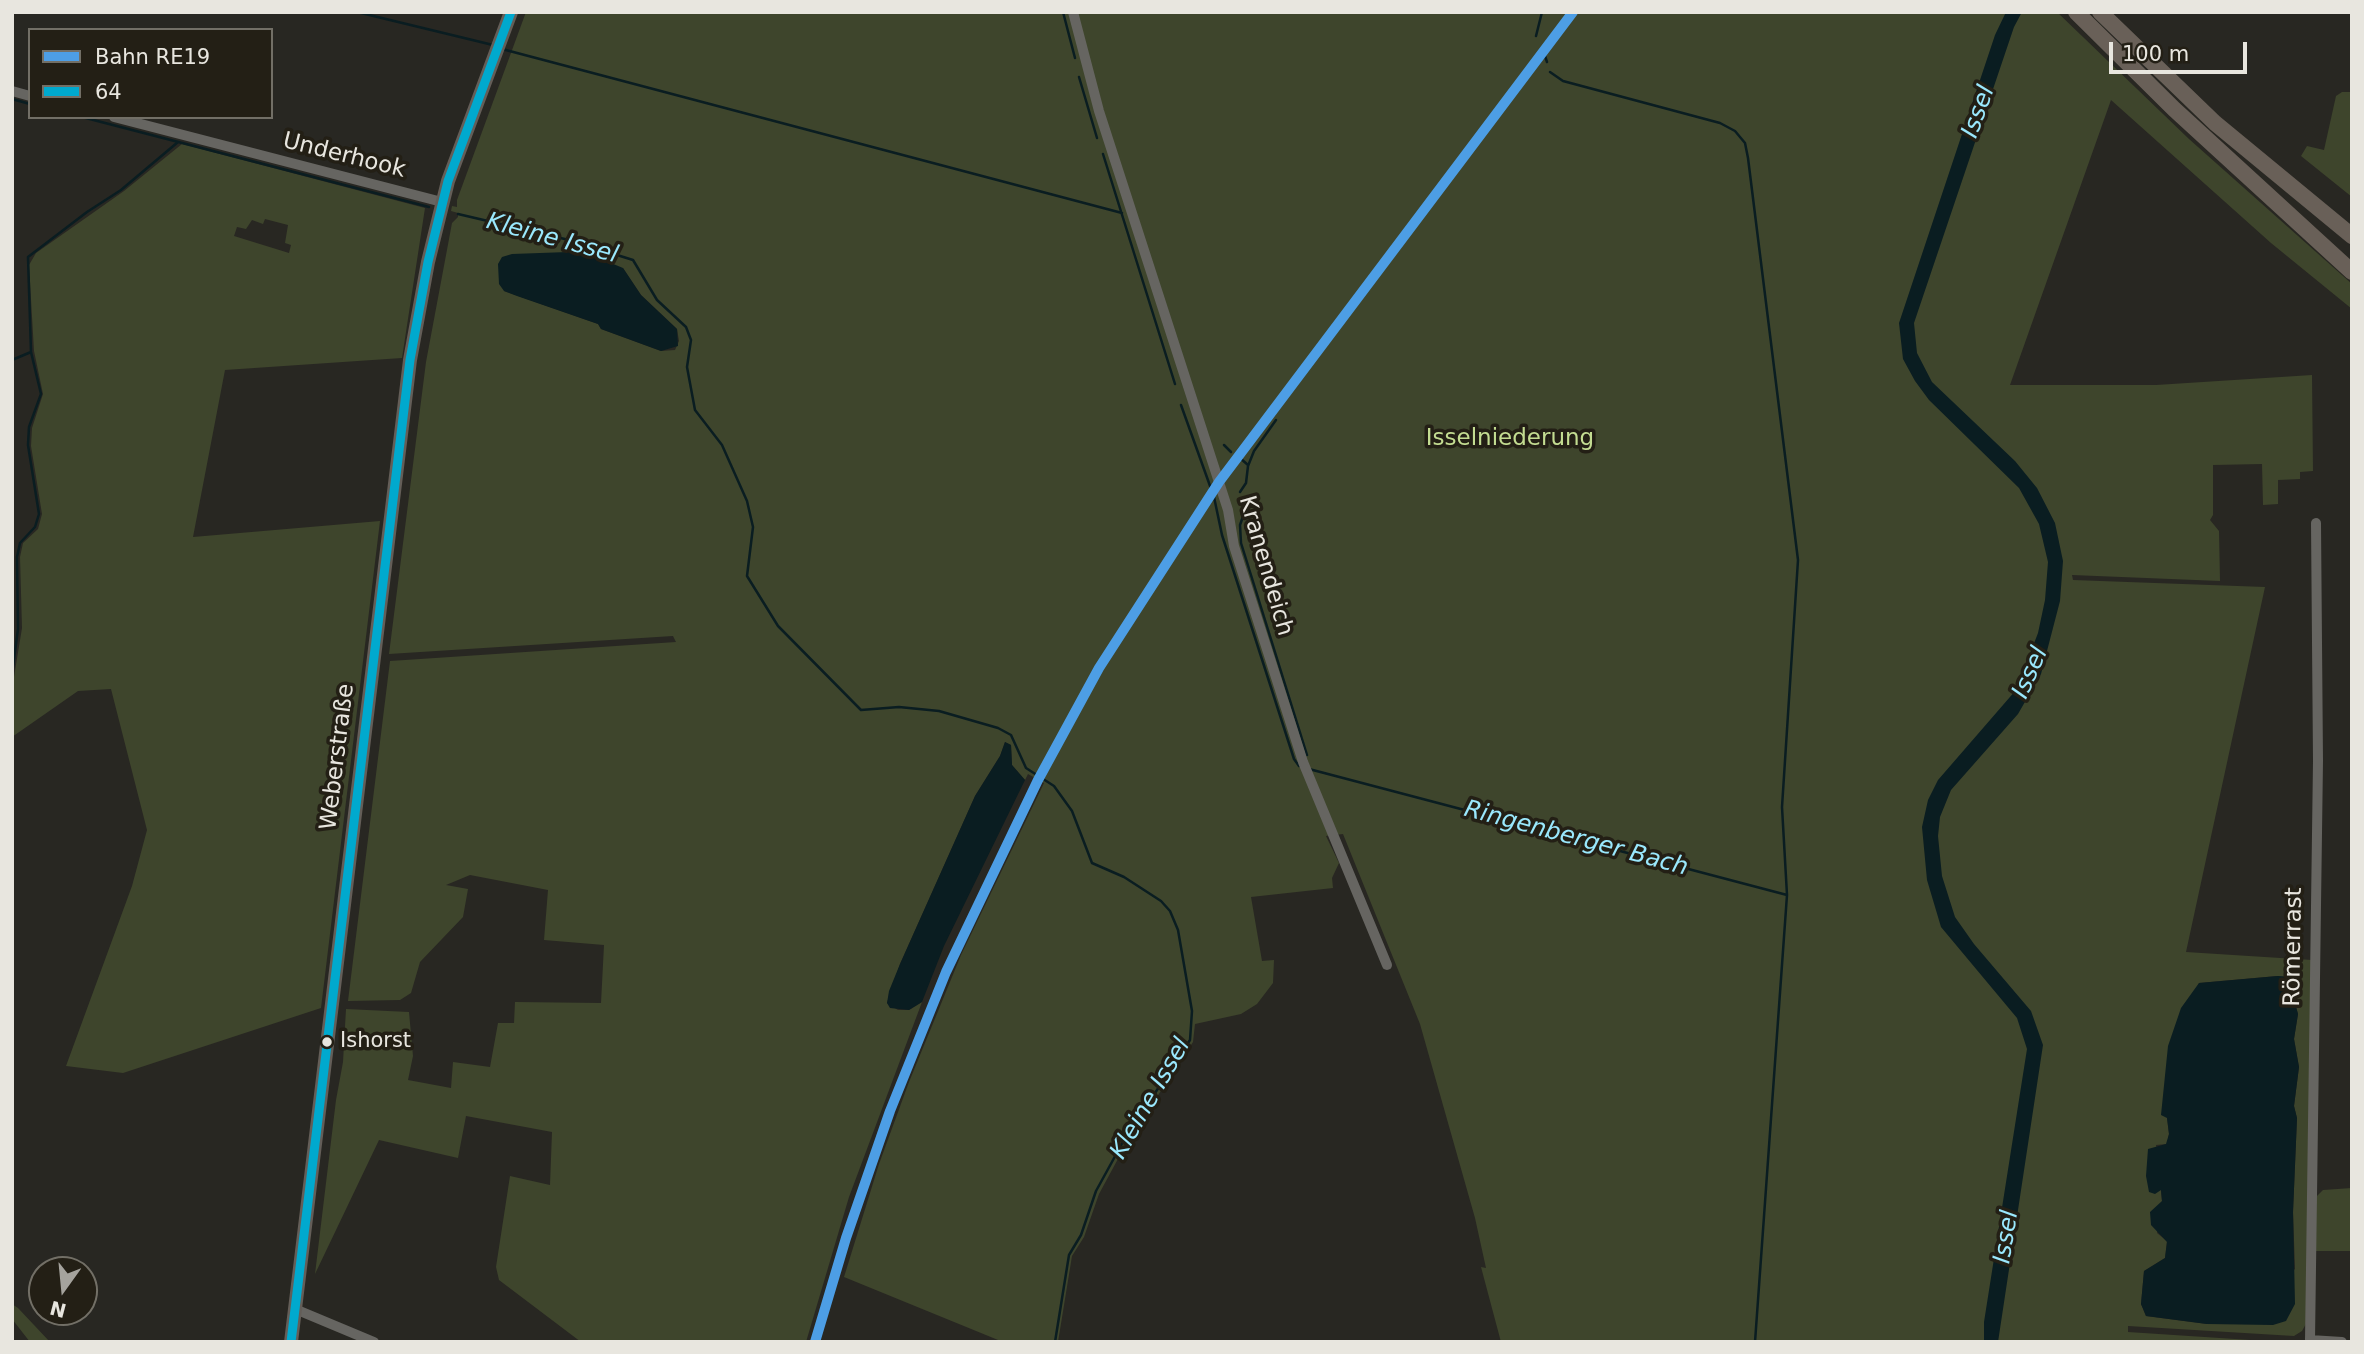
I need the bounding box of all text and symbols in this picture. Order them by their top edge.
legend [28,28,273,119]
scale bar [2112,28,2250,72]
text: 100 m [2122,42,2189,66]
text: Bahn RE19 [95,45,210,69]
text: 64 [95,80,122,104]
water label: Issel [1956,82,2002,142]
street label: Underhook [280,127,408,185]
water label: Kleine Issel [483,208,621,270]
park label: Isselniederung [1426,425,1594,453]
street label: Kranendeich [1232,493,1298,639]
water label: Issel [2007,643,2055,703]
street label: Weberstraße [315,682,361,832]
water label: Ringenberger Bach [1461,795,1691,883]
street label: Römerrast [2279,887,2309,1007]
place label: Ishorst [340,1029,411,1055]
water label: Kleine Issel [1105,1033,1197,1165]
marker: Ishorst [320,1035,334,1049]
water label: Issel [1989,1208,2025,1266]
north arrow [28,1256,98,1326]
text: N [48,1297,69,1322]

